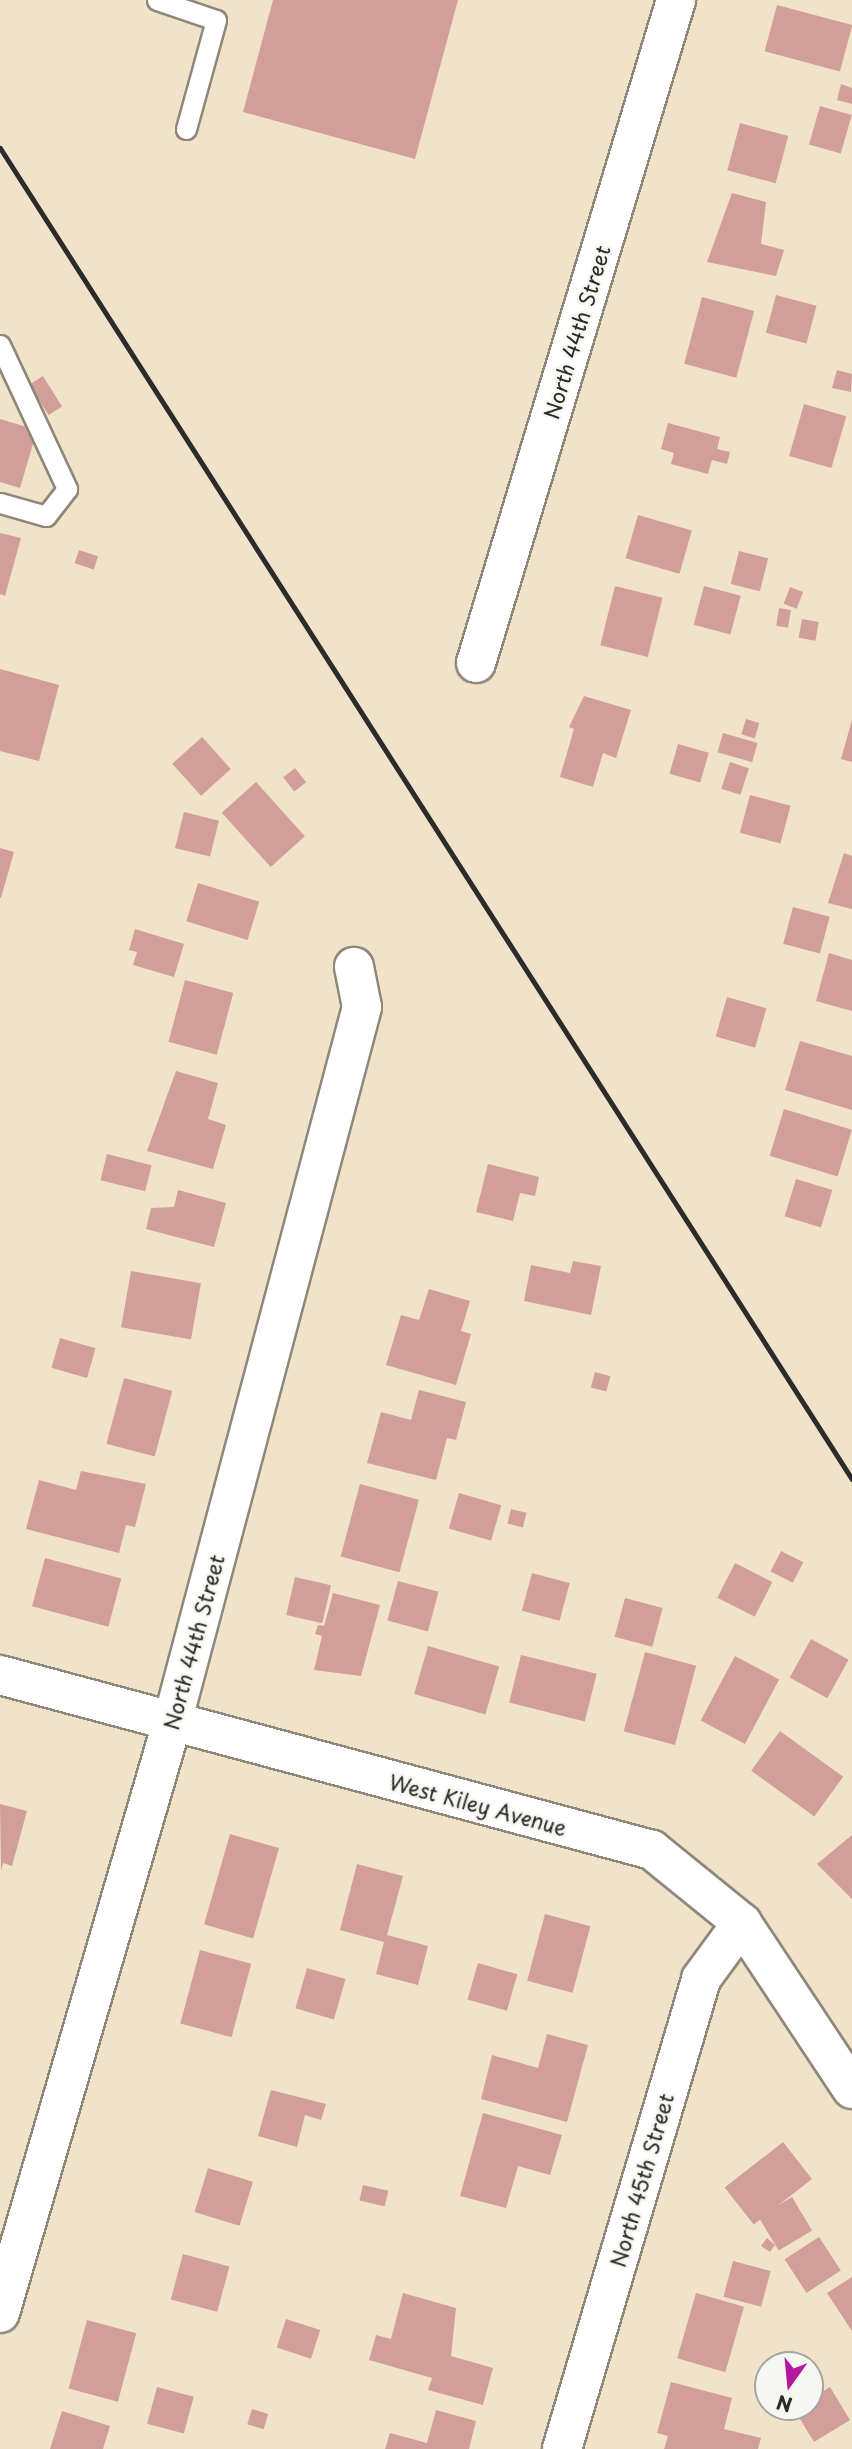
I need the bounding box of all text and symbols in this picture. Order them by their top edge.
street label: North 44th Street [537,241,615,423]
street label: North 44th Street [157,1550,229,1734]
street label: West Kiley Avenue [386,1768,570,1840]
street label: North 45th Street [604,2089,678,2271]
north arrow [754,2351,824,2421]
text: N [773,2389,795,2420]

